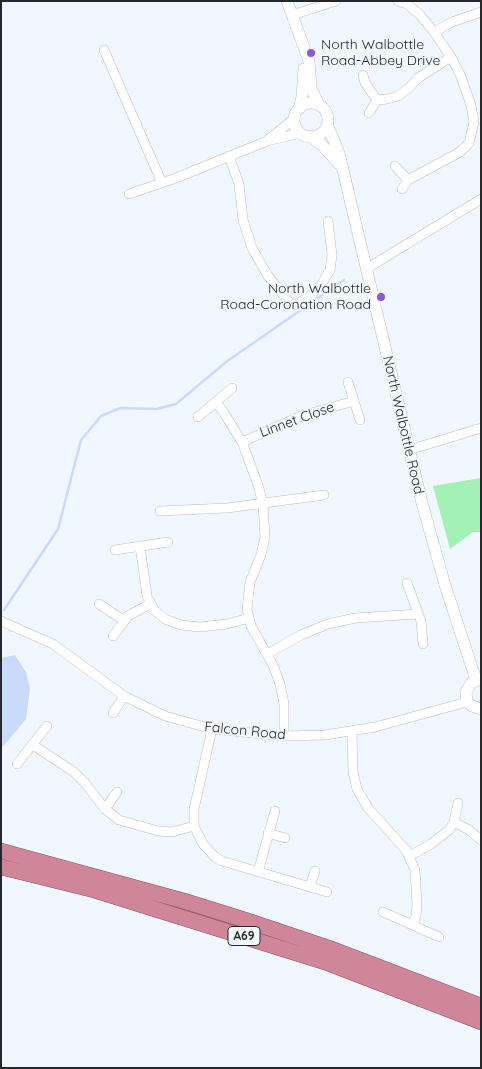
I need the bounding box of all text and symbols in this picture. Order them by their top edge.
place label: North Walbottle Road-Abbey Drive [321,37,441,70]
marker: North Walbottle Road-Abbey Drive [305,47,317,59]
place label: North Walbottle Road-Coronation Road [220,281,371,314]
marker: North Walbottle Road-Coronation Road [375,291,387,303]
street label: North Walbottle Road [379,354,427,496]
street label: Linnet Close [257,399,337,441]
street label: Falcon Road [204,718,286,744]
road number: A69 [228,926,260,946]

